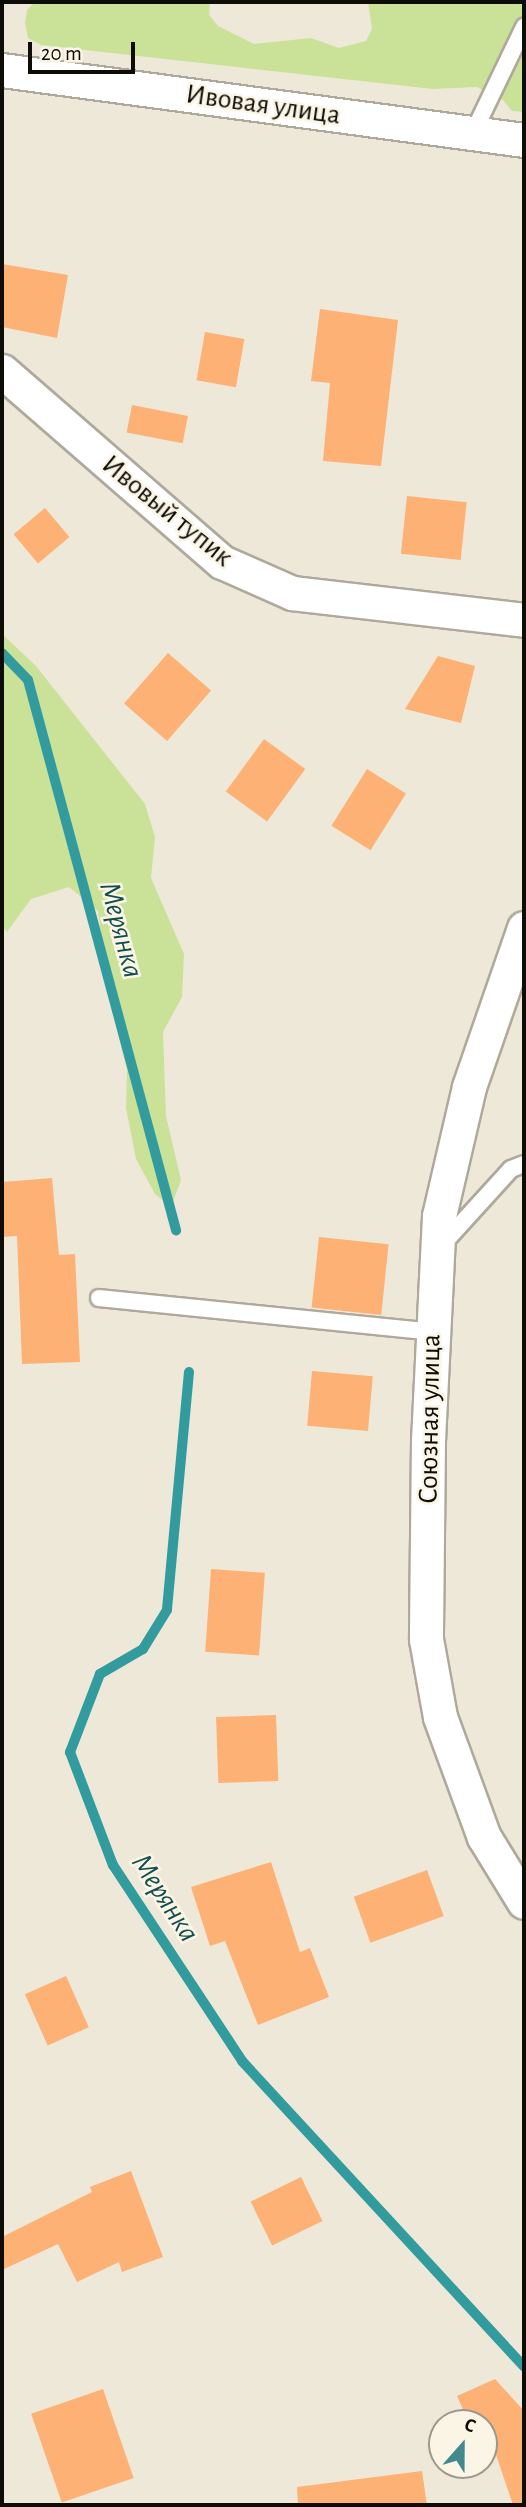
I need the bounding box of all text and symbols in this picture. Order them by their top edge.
scale bar [32,28,138,72]
text: 20 m [41,43,82,64]
street label: Ивовая улица [184,78,342,132]
street label: Ивовый тупик [95,448,239,574]
water label: Мерянка [91,878,151,982]
street label: Союзная улица [412,1334,448,1504]
water label: Мерянка [123,1847,207,1949]
north arrow [428,2409,498,2479]
text: С [462,2415,478,2437]

